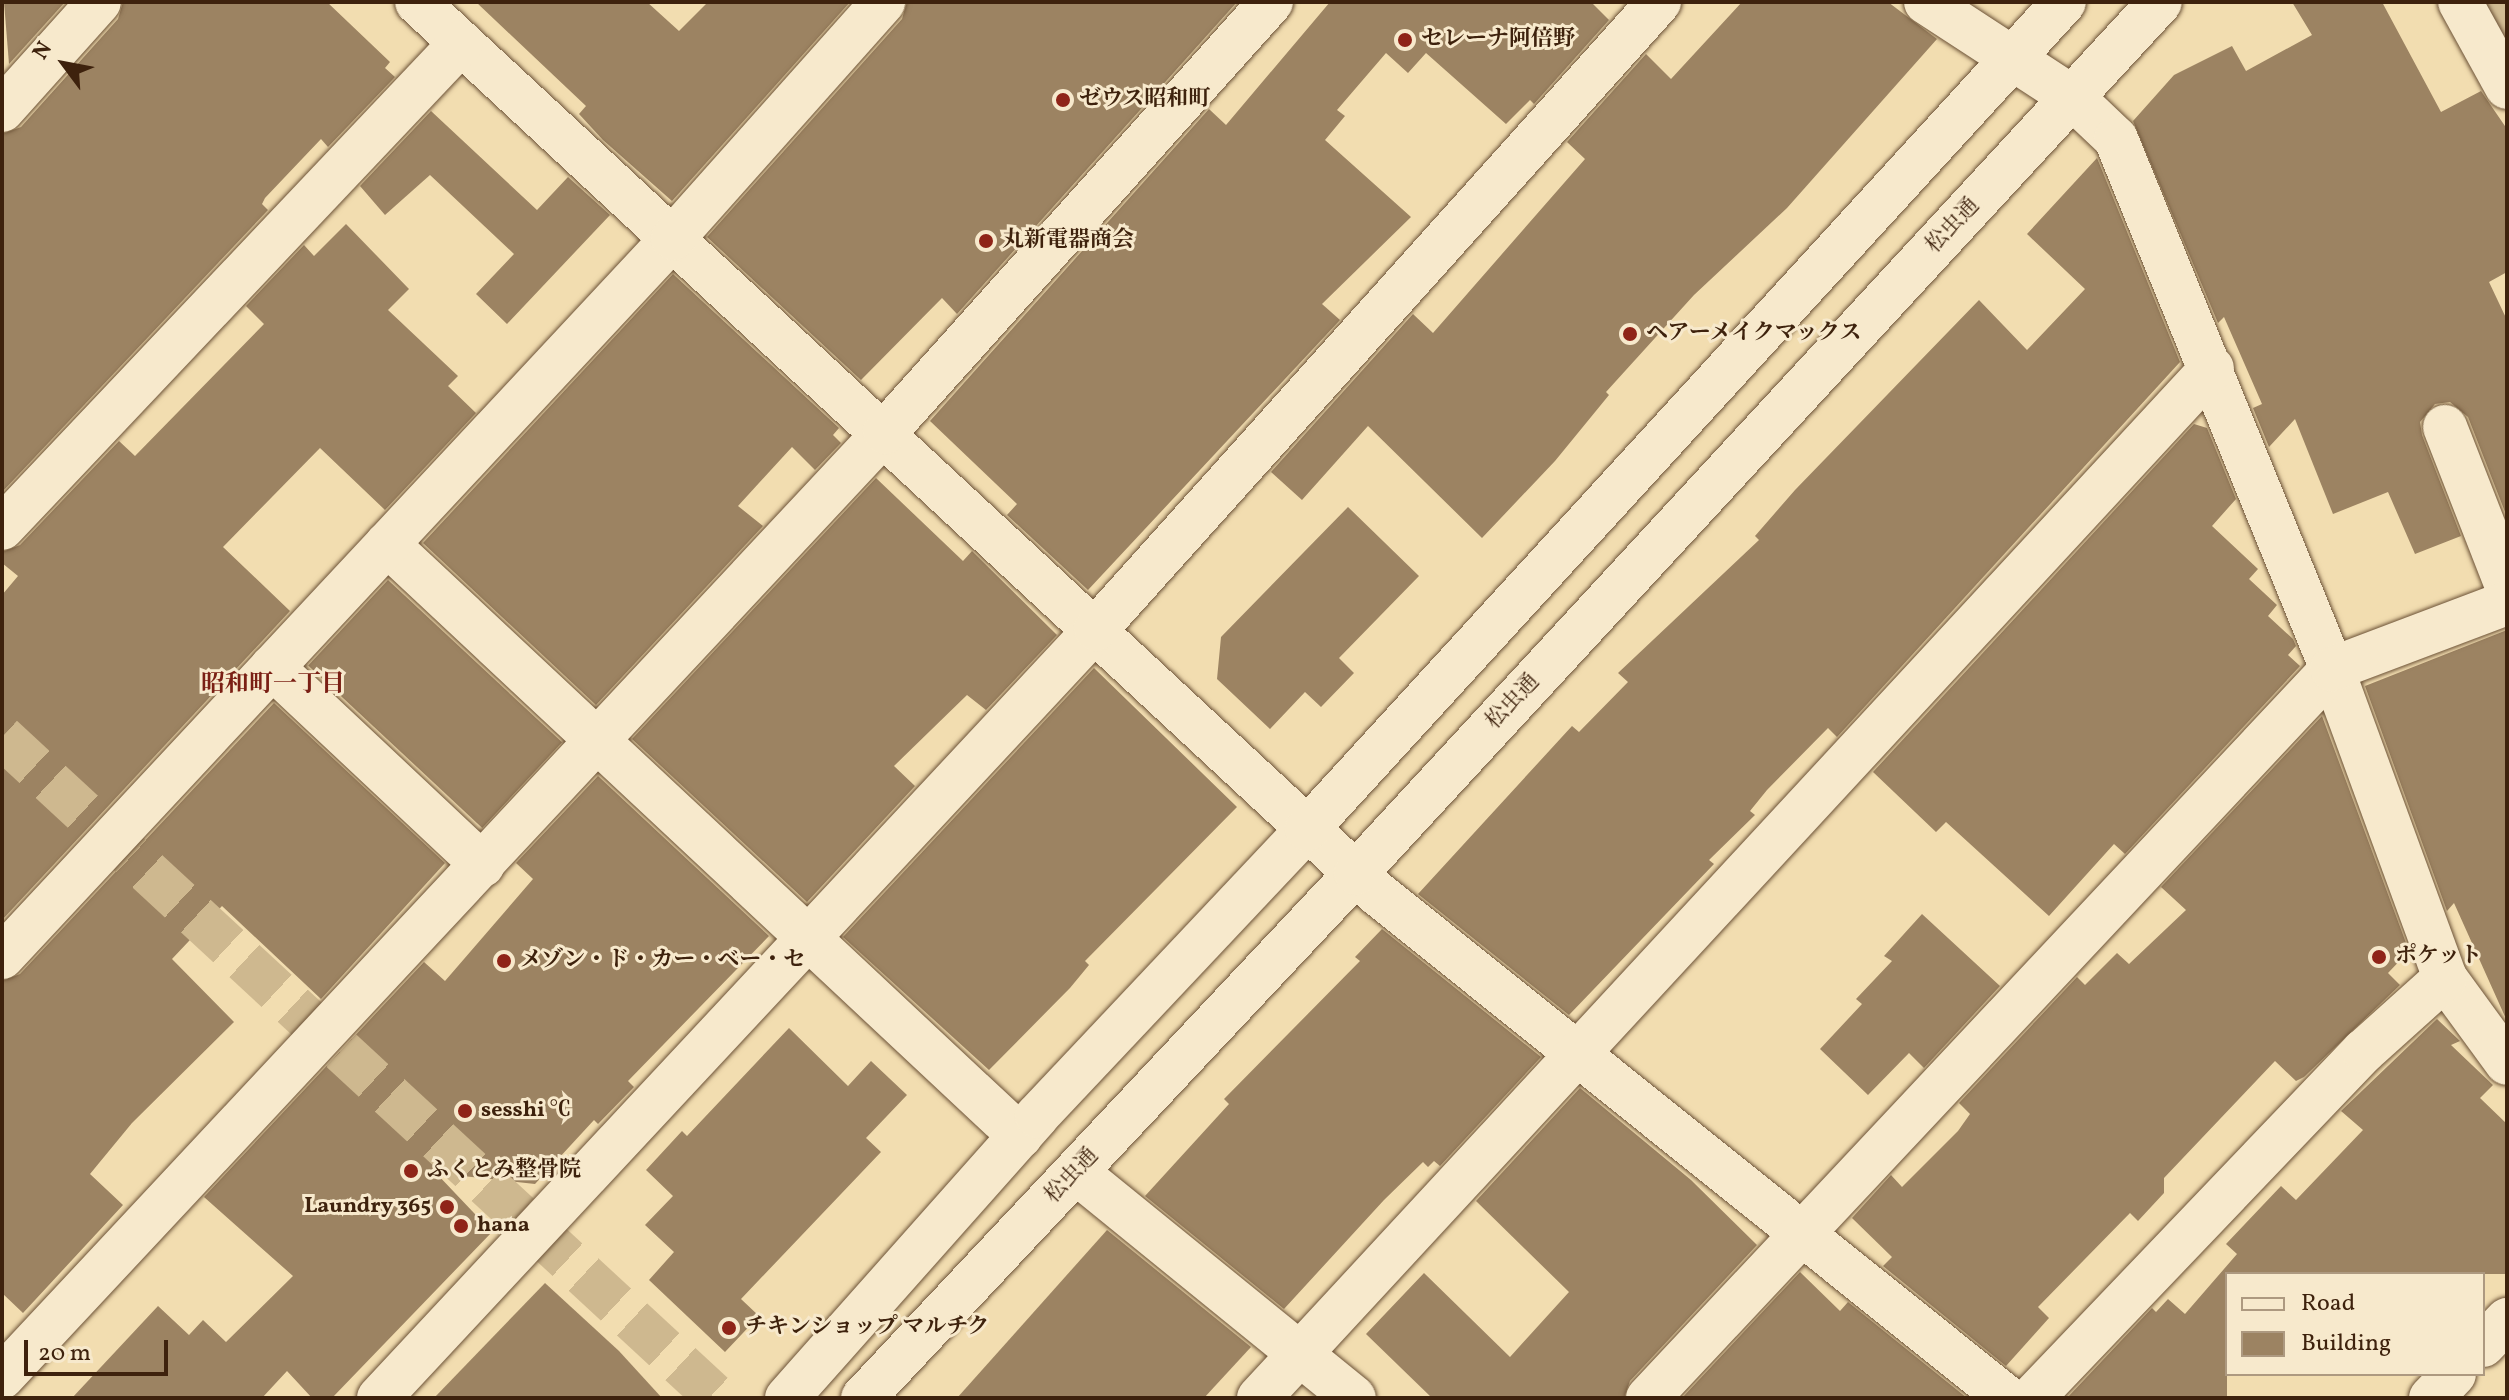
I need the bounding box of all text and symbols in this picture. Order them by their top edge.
north arrow [24,24,104,104]
place label: セレーナ阿倍野 [1421,27,1575,53]
marker: セレーナ阿倍野 [1396,31,1414,49]
text: N [26,36,61,66]
place label: ゼウス昭和町 [1079,87,1211,113]
marker: ゼウス昭和町 [1054,91,1072,109]
street label: 松虫通 [1921,193,1985,259]
place label: 丸新電器商会 [1002,228,1134,254]
marker: 丸新電器商会 [977,232,995,250]
place label: ヘアーメイクマックス [1646,321,1865,347]
marker: ヘアーメイクマックス [1621,325,1639,343]
street label: 松虫通 [1481,669,1545,735]
district label: 昭和町一丁目 [201,672,345,700]
place label: ポケット [2395,944,2483,970]
place label: メゾン・ド・カー・ベー・セ [520,948,806,974]
marker: ポケット [2370,948,2388,966]
marker: メゾン・ド・カー・ベー・セ [495,952,513,970]
place label: sesshi ℃ [481,1098,571,1124]
marker: sesshi ℃ [456,1102,474,1120]
street label: 松虫通 [1040,1143,1104,1209]
place label: ふくとみ整骨院 [427,1158,581,1184]
marker: ふくとみ整骨院 [402,1162,420,1180]
place label: Laundry 365 [304,1194,431,1220]
marker: Laundry 365 [438,1198,456,1216]
place label: hana [477,1213,530,1239]
marker: hana [452,1217,470,1235]
legend [2225,1272,2485,1376]
text: Road [2301,1287,2355,1321]
place label: チキンショップ マルチク [745,1315,991,1341]
marker: チキンショップ マルチク [720,1319,738,1337]
scale bar [28,1324,172,1374]
text: Building [2301,1327,2391,1361]
text: 20 m [38,1337,91,1371]

